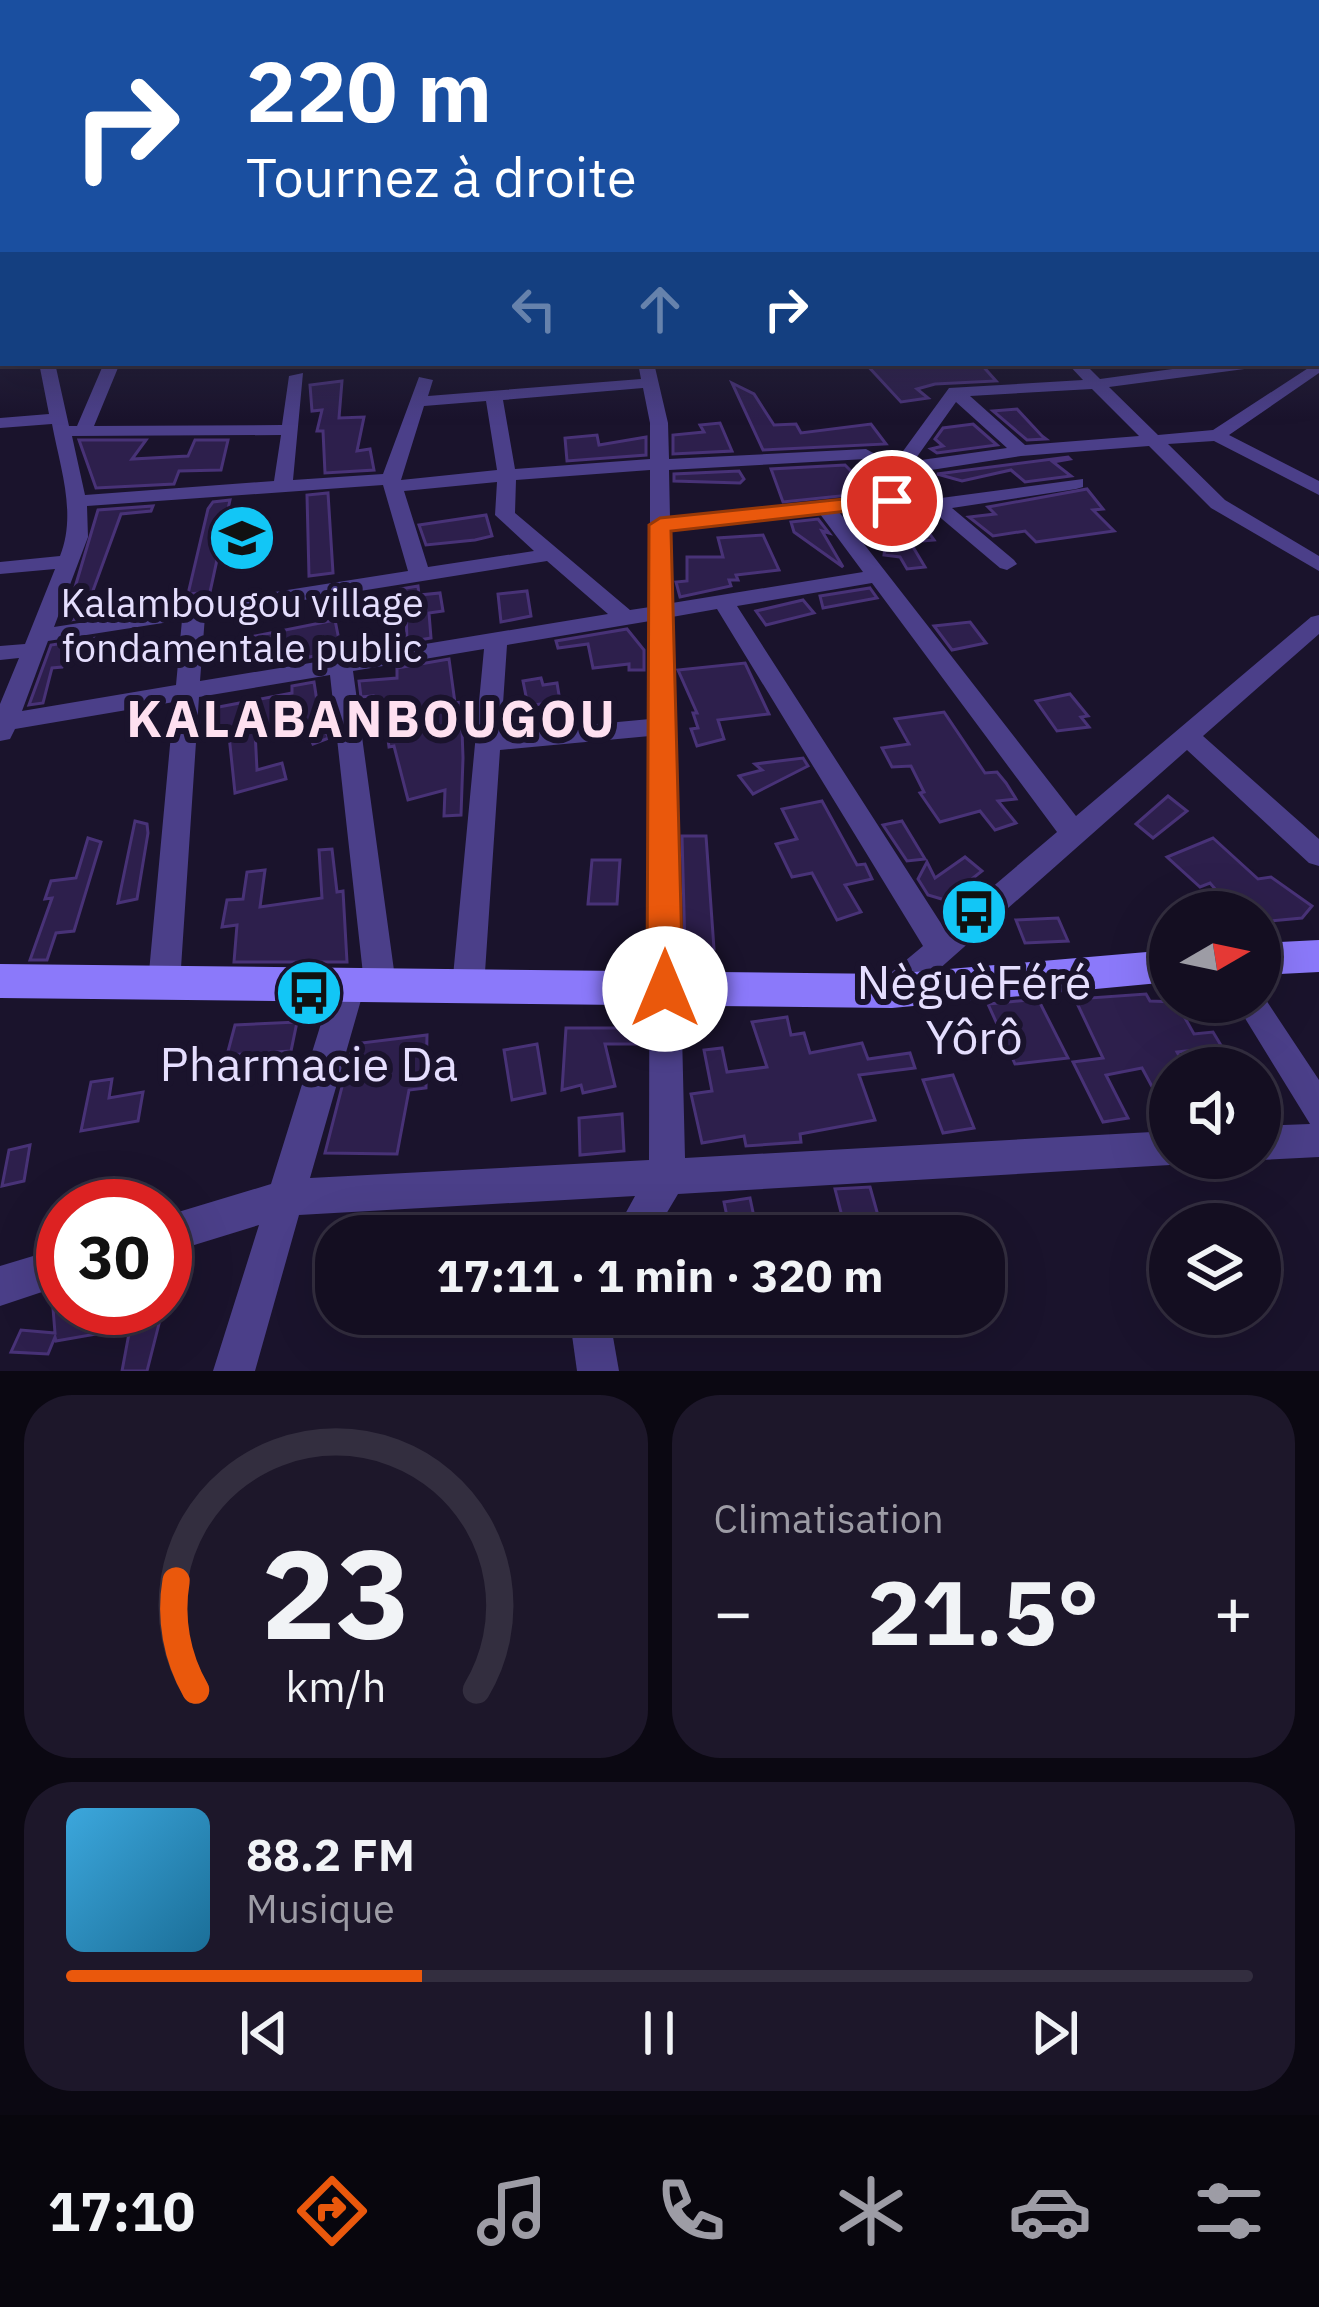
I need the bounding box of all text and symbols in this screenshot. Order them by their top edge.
text: 220 m [246,36,492,145]
icon: right [48,48,204,204]
text: Tournez à droite [246,142,637,212]
icon: left [501,276,567,342]
icon: ahead [627,276,693,342]
icon: right [753,276,819,342]
pin [841,450,943,552]
icon: arrive [859,468,925,534]
school or university icon: Kalambougou village fondamentale public [207,503,277,573]
place label: Kalambougou village fondamentale public [60,577,424,673]
district label: KALABANBOUGOU [126,685,618,751]
bus stop icon: NèguèFéré Yôrô [939,877,1009,947]
north arrow [1149,891,1281,1023]
map controls [1149,891,1281,1335]
position arrow [602,926,728,1052]
place label: NèguèFéré Yôrô [857,950,1091,1067]
bus stop icon: Pharmacie Da [274,958,344,1028]
place label: Pharmacie Da [160,1032,458,1094]
button: sound [1149,1047,1281,1179]
speed limit sign: 30 [36,1179,192,1335]
button: layers [1149,1203,1281,1335]
text: 17:11 · 1 min · 320 m [437,1246,883,1304]
text: Climatisation [714,1493,944,1544]
text: 23 [261,1511,411,1673]
text: 21.5° [867,1553,1099,1670]
text: − [714,1568,753,1654]
text: + [1213,1568,1253,1654]
text: km/h [285,1657,386,1713]
text: 88.2 FM [246,1825,415,1883]
text: Musique [246,1883,395,1934]
icon: previous [231,2000,297,2066]
icon: pause [626,2000,692,2066]
icon: next [1022,2000,1088,2066]
icon: directions [290,2169,374,2253]
icon: music [470,2169,554,2253]
icon: phone [649,2169,733,2253]
icon: climate [829,2169,913,2253]
icon: car [1008,2169,1092,2253]
icon: filters [1187,2169,1271,2253]
text: 17:10 [48,2176,195,2246]

